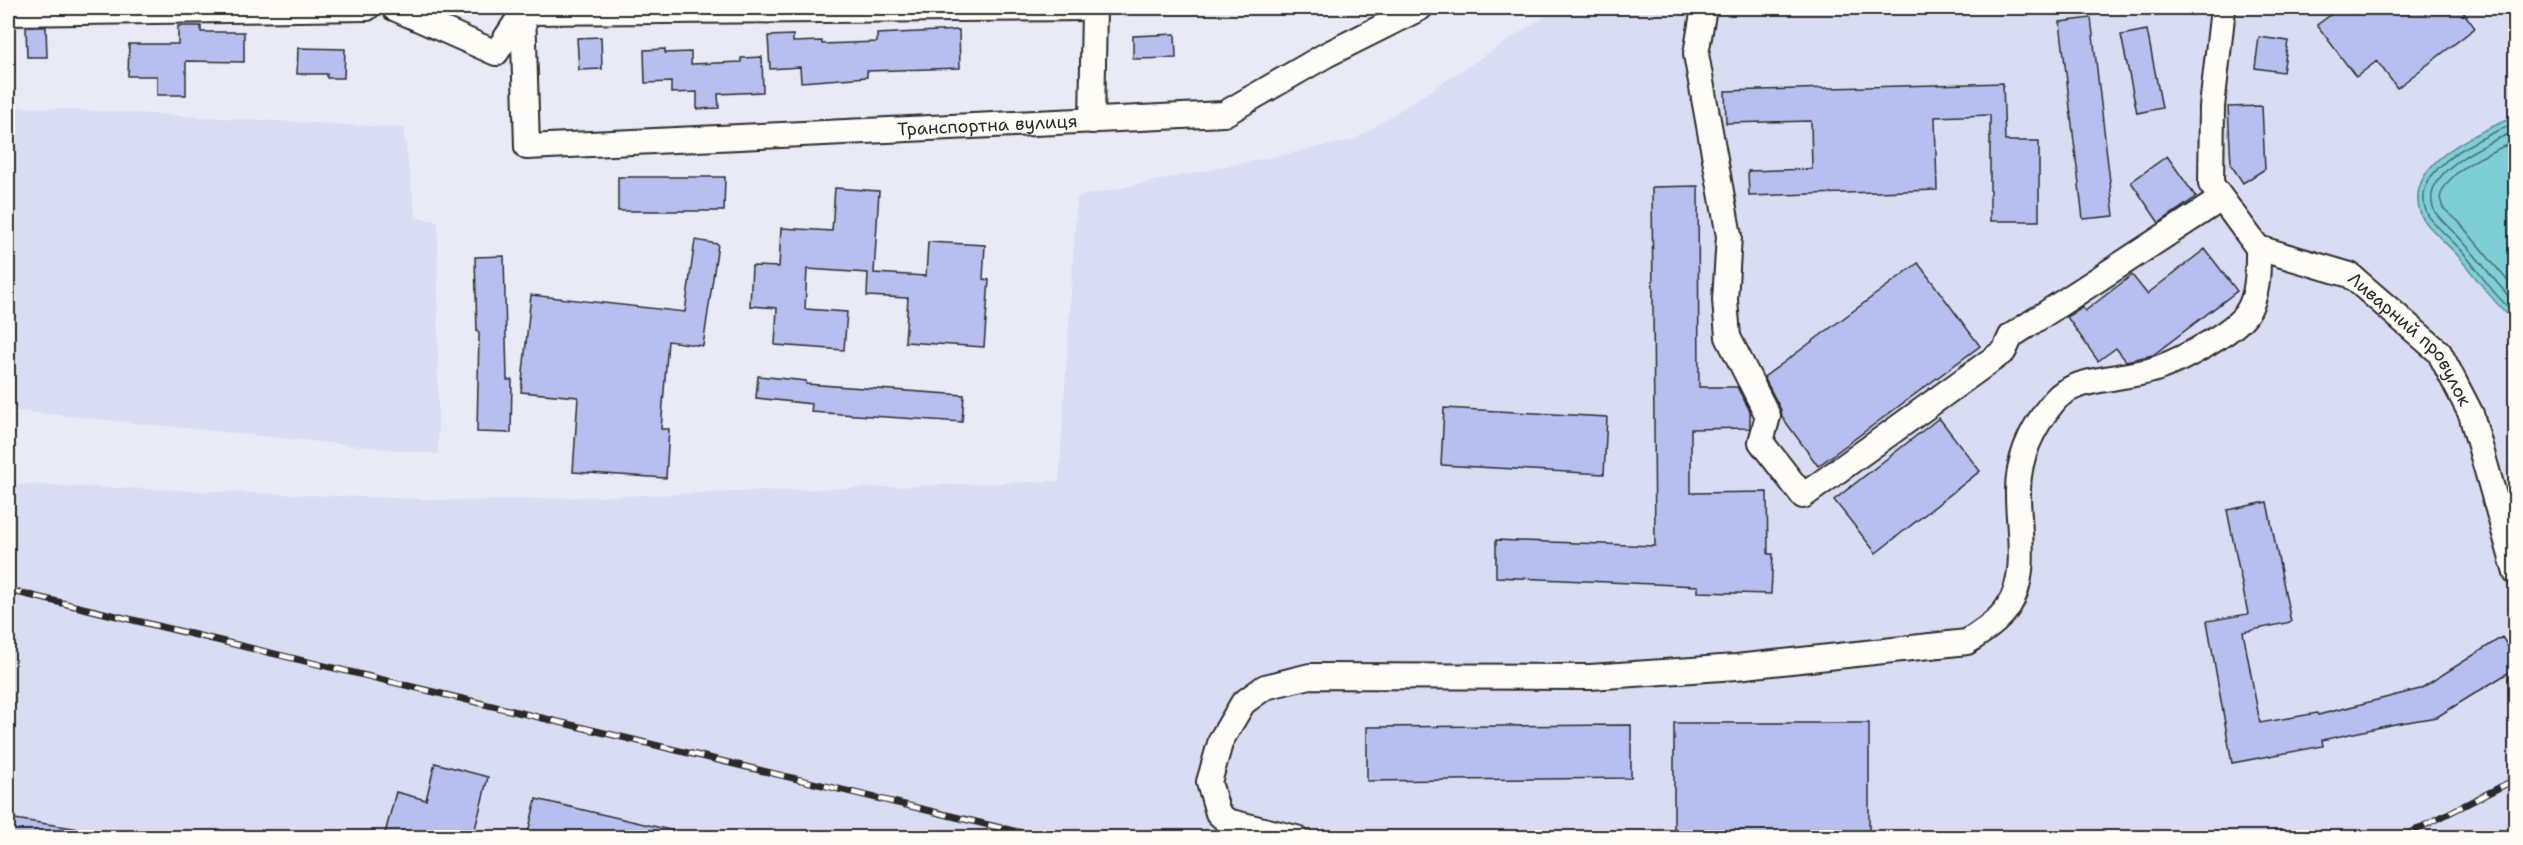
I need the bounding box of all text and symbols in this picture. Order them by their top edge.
street label: Транспортна вулиця [897,109,1078,141]
street label: Ливарний провулок [2343,267,2477,411]

